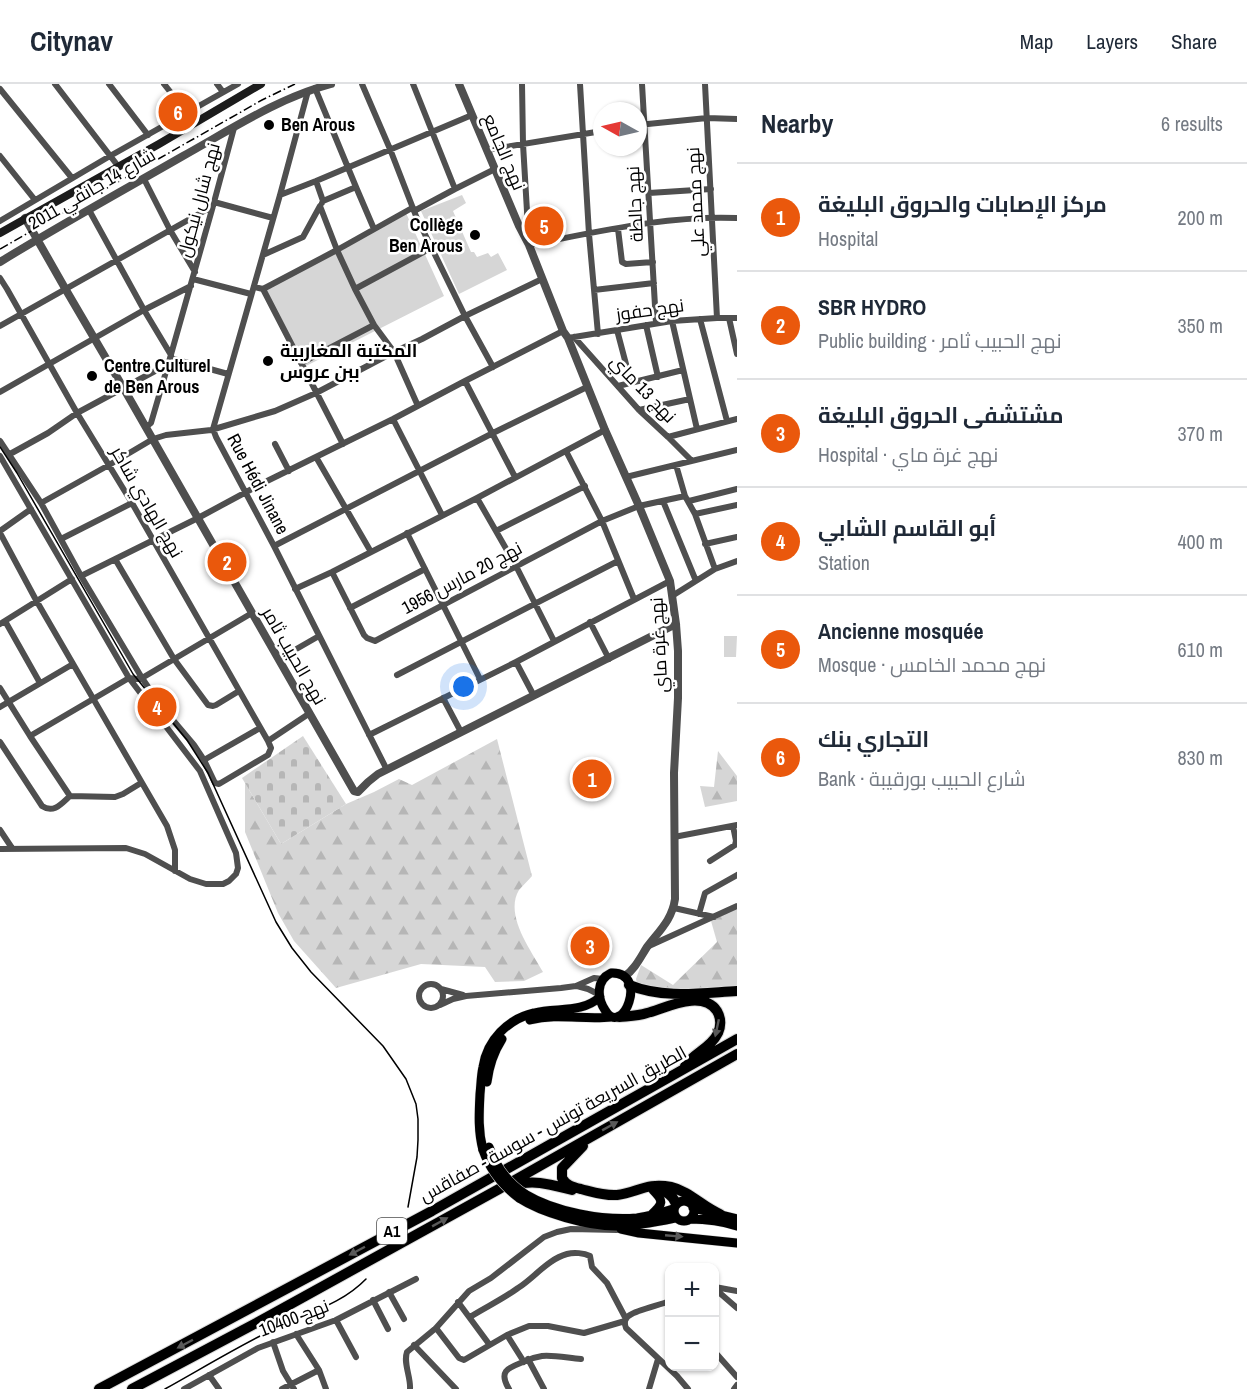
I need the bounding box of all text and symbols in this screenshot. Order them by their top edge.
text: Citynav [30,22,113,60]
text: Map [1020,27,1053,56]
text: Layers [1086,27,1138,56]
text: Share [1171,27,1217,56]
pin: 6 [158,90,198,135]
north arrow [593,102,647,156]
text: Nearby [761,106,833,141]
street label: نهج الجامع [477,110,532,194]
text: 6 results [1161,110,1223,137]
place label: Ben Arous [281,112,355,137]
marker: Ben Arous [262,118,276,132]
street label: نهج شارل نيكول [171,140,226,260]
street label: شارع 14 جانفي 2011 [24,142,161,237]
street label: نهج محمد علي [680,146,713,258]
street label: نهج جالطة [620,165,649,243]
text: مركز الإصابات والحروق البليغة [818,189,1107,219]
pin: 5 [524,204,564,248]
text: 1 [776,204,785,231]
text: 200 m [1177,204,1223,231]
place label: Collège Ben Arous [389,212,463,258]
text: Hospital [818,225,878,252]
marker: Collège Ben Arous [468,228,482,242]
street label: نهج حفوز [613,292,686,327]
text: SBR HYDRO [818,292,926,322]
text: 2 [776,312,785,339]
text: 350 m [1177,312,1223,339]
text: Public building · نهج الحبيب ثامر [818,327,1062,354]
place label: المكتبة المغاربية ببن عروس [280,338,417,384]
street label: نهج 13 ماي [603,349,682,430]
place label: Centre Culturel de Ben Arous [104,353,211,399]
marker: المكتبة المغاربية ببن عروس [261,354,275,368]
marker: Centre Culturel de Ben Arous [85,369,99,383]
text: مشتشفى الحروق البليغة [818,400,1064,430]
text: 3 [776,420,785,447]
text: 370 m [1177,420,1223,447]
street label: Rue Hédi Jinane [221,429,295,539]
street label: نهج الهادي شاكر [103,441,189,563]
text: Hospital · نهج غرة ماي [818,441,998,468]
text: أبو القاسم الشابي [818,513,996,543]
text: 4 [776,528,785,555]
text: 400 m [1177,528,1223,555]
street label: نهج 20 مارس 1956 [397,535,526,620]
pin: 2 [208,540,246,584]
text: Station [818,549,870,576]
street label: نهج غرة ماي [644,596,675,693]
street label: نهج الحبيب ثامر [256,601,333,709]
text: Ancienne mosquée [818,616,983,646]
text: 5 [776,636,785,663]
text: 610 m [1177,636,1223,663]
text: Mosque · نهج محمد الخامس [818,651,1046,678]
your location [449,672,478,701]
pin: 4 [138,684,176,730]
text: التجاري بنك [818,724,929,754]
text: 6 [776,744,785,771]
text: 830 m [1177,744,1223,771]
pin: 1 [572,756,612,802]
text: Bank · شارع الحبيب بورقيبة [818,765,1026,792]
pin: 3 [570,924,610,968]
one-way arrow [712,1019,722,1037]
street label: الطريق السريعة تونس - سوسة - صفاقس [415,1039,691,1208]
one-way arrow [602,1121,619,1131]
one-way arrow [432,1217,449,1227]
road number: A1 [377,1218,407,1244]
one-way arrow [664,1231,683,1241]
one-way arrow [348,1246,365,1256]
map controls [665,1263,719,1371]
button: + [665,1263,719,1317]
street label: نهج 10400 [255,1293,332,1342]
button: − [665,1317,719,1371]
one-way arrow [176,1339,193,1349]

